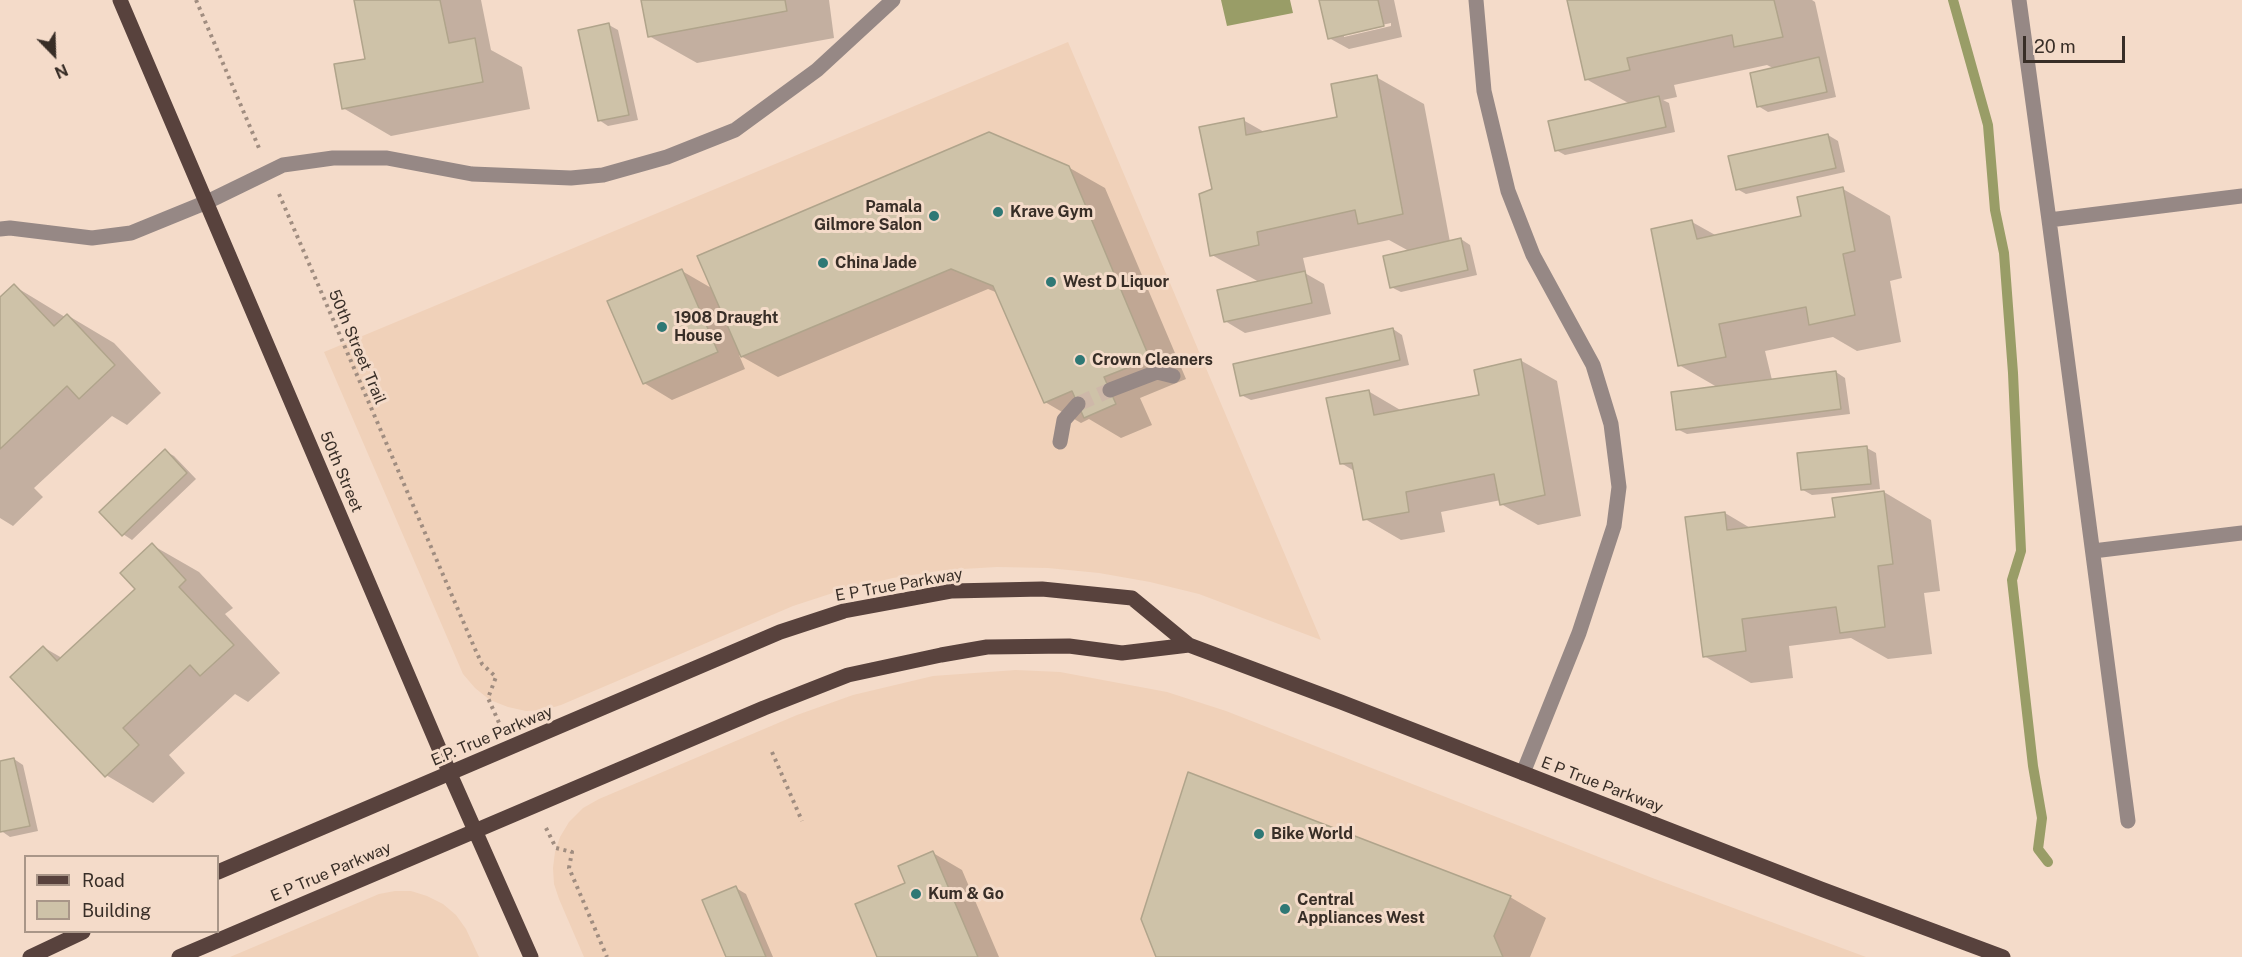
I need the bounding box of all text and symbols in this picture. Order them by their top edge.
north arrow [24,24,84,84]
scale bar [2026,24,2128,62]
text: 20 m [2034,36,2076,57]
text: N [52,60,71,82]
place label: Pamala Gilmore Salon [814,197,922,235]
place label: Krave Gym [1010,202,1093,222]
marker: Krave Gym [991,205,1005,219]
marker: Pamala Gilmore Salon [927,209,941,223]
place label: China Jade [835,253,917,273]
marker: China Jade [816,256,830,270]
place label: West D Liquor [1063,272,1169,292]
marker: West D Liquor [1044,275,1058,289]
street label: 50th Street Trail [324,287,390,407]
place label: 1908 Draught House [674,308,778,346]
marker: 1908 Draught House [655,320,669,334]
place label: Crown Cleaners [1092,350,1213,370]
marker: Crown Cleaners [1073,353,1087,367]
street label: 50th Street [315,429,367,515]
street label: E P True Parkway [834,564,964,606]
street label: E.P. True Parkway [428,702,556,770]
street label: E P True Parkway [1538,753,1666,817]
place label: Bike World [1271,824,1353,844]
marker: Bike World [1252,827,1266,841]
street label: E P True Parkway [268,838,394,906]
legend [24,855,219,933]
text: Road [82,870,125,891]
place label: Kum & Go [928,884,1004,904]
marker: Kum & Go [909,887,923,901]
place label: Central Appliances West [1297,890,1425,928]
text: Building [82,900,151,921]
marker: Central Appliances West [1278,902,1292,916]

